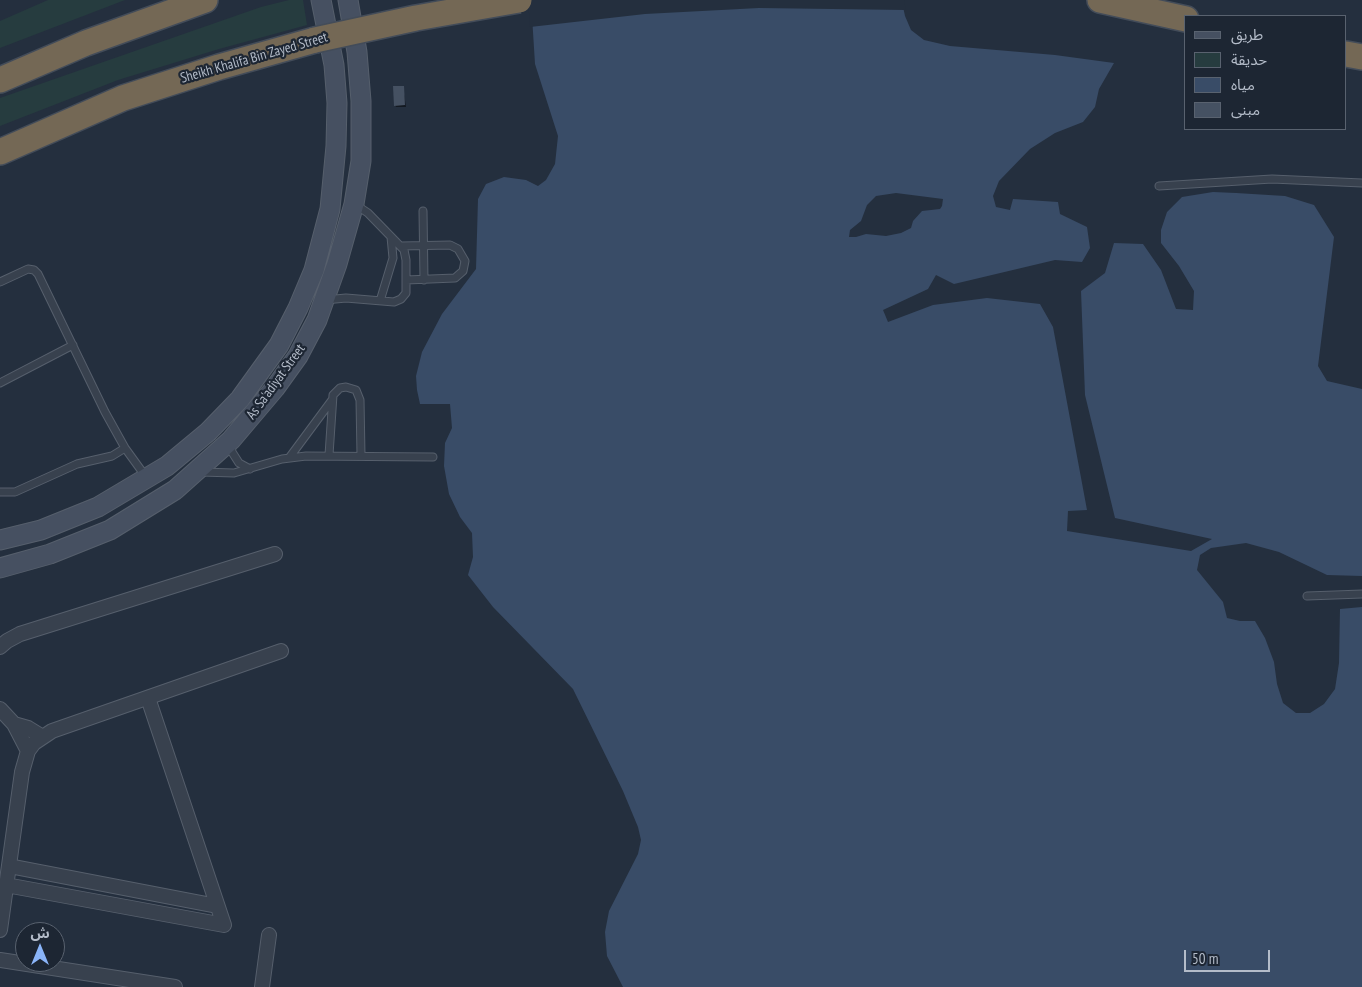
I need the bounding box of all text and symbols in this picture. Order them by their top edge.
legend [1184,15,1347,130]
text: طريق [1231,25,1263,44]
street label: Sheikh Khalifa Bin Zayed Street [179,29,329,87]
text: حديقة [1231,50,1267,69]
text: مياه [1231,75,1255,94]
text: مبنى [1231,100,1260,119]
street label: As Sa'adiyat Street [243,341,309,423]
north arrow [15,922,65,972]
text: ش [30,924,50,942]
scale bar [1187,940,1273,972]
text: 50 m [1192,949,1218,968]

